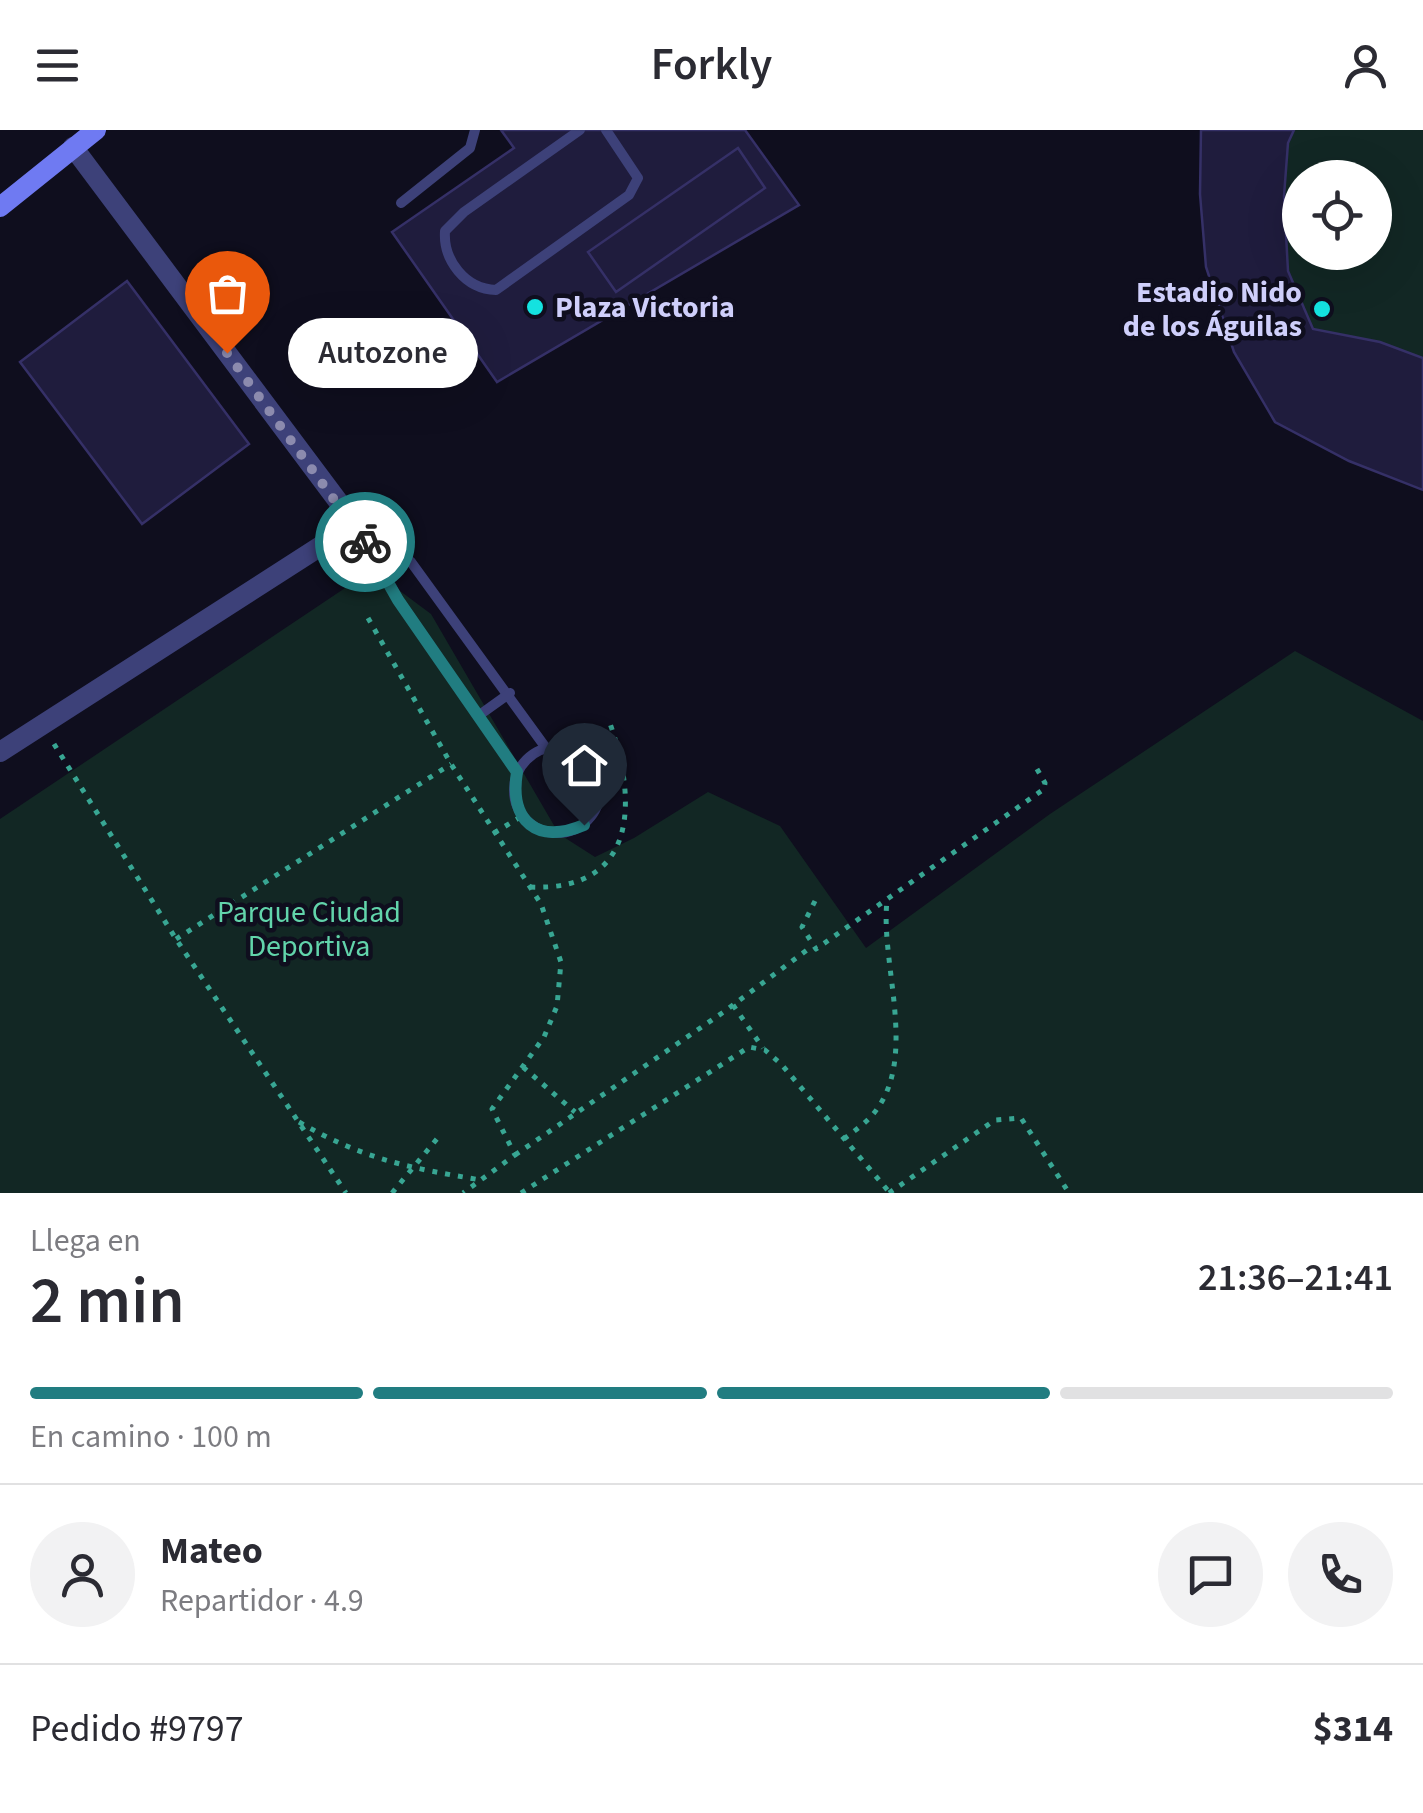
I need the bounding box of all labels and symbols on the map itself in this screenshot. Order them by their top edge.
pin [185,251,270,354]
place label: Estadio Nido de los Águilas [1123,271,1302,348]
place label: Plaza Victoria [555,286,735,329]
marker: Plaza Victoria [524,296,546,318]
marker: Estadio Nido de los Águilas [1311,298,1333,320]
callout: Autozone [287,318,477,388]
courier [315,492,415,592]
pin [542,723,627,826]
park label: Parque Ciudad Deportiva [217,891,401,968]

